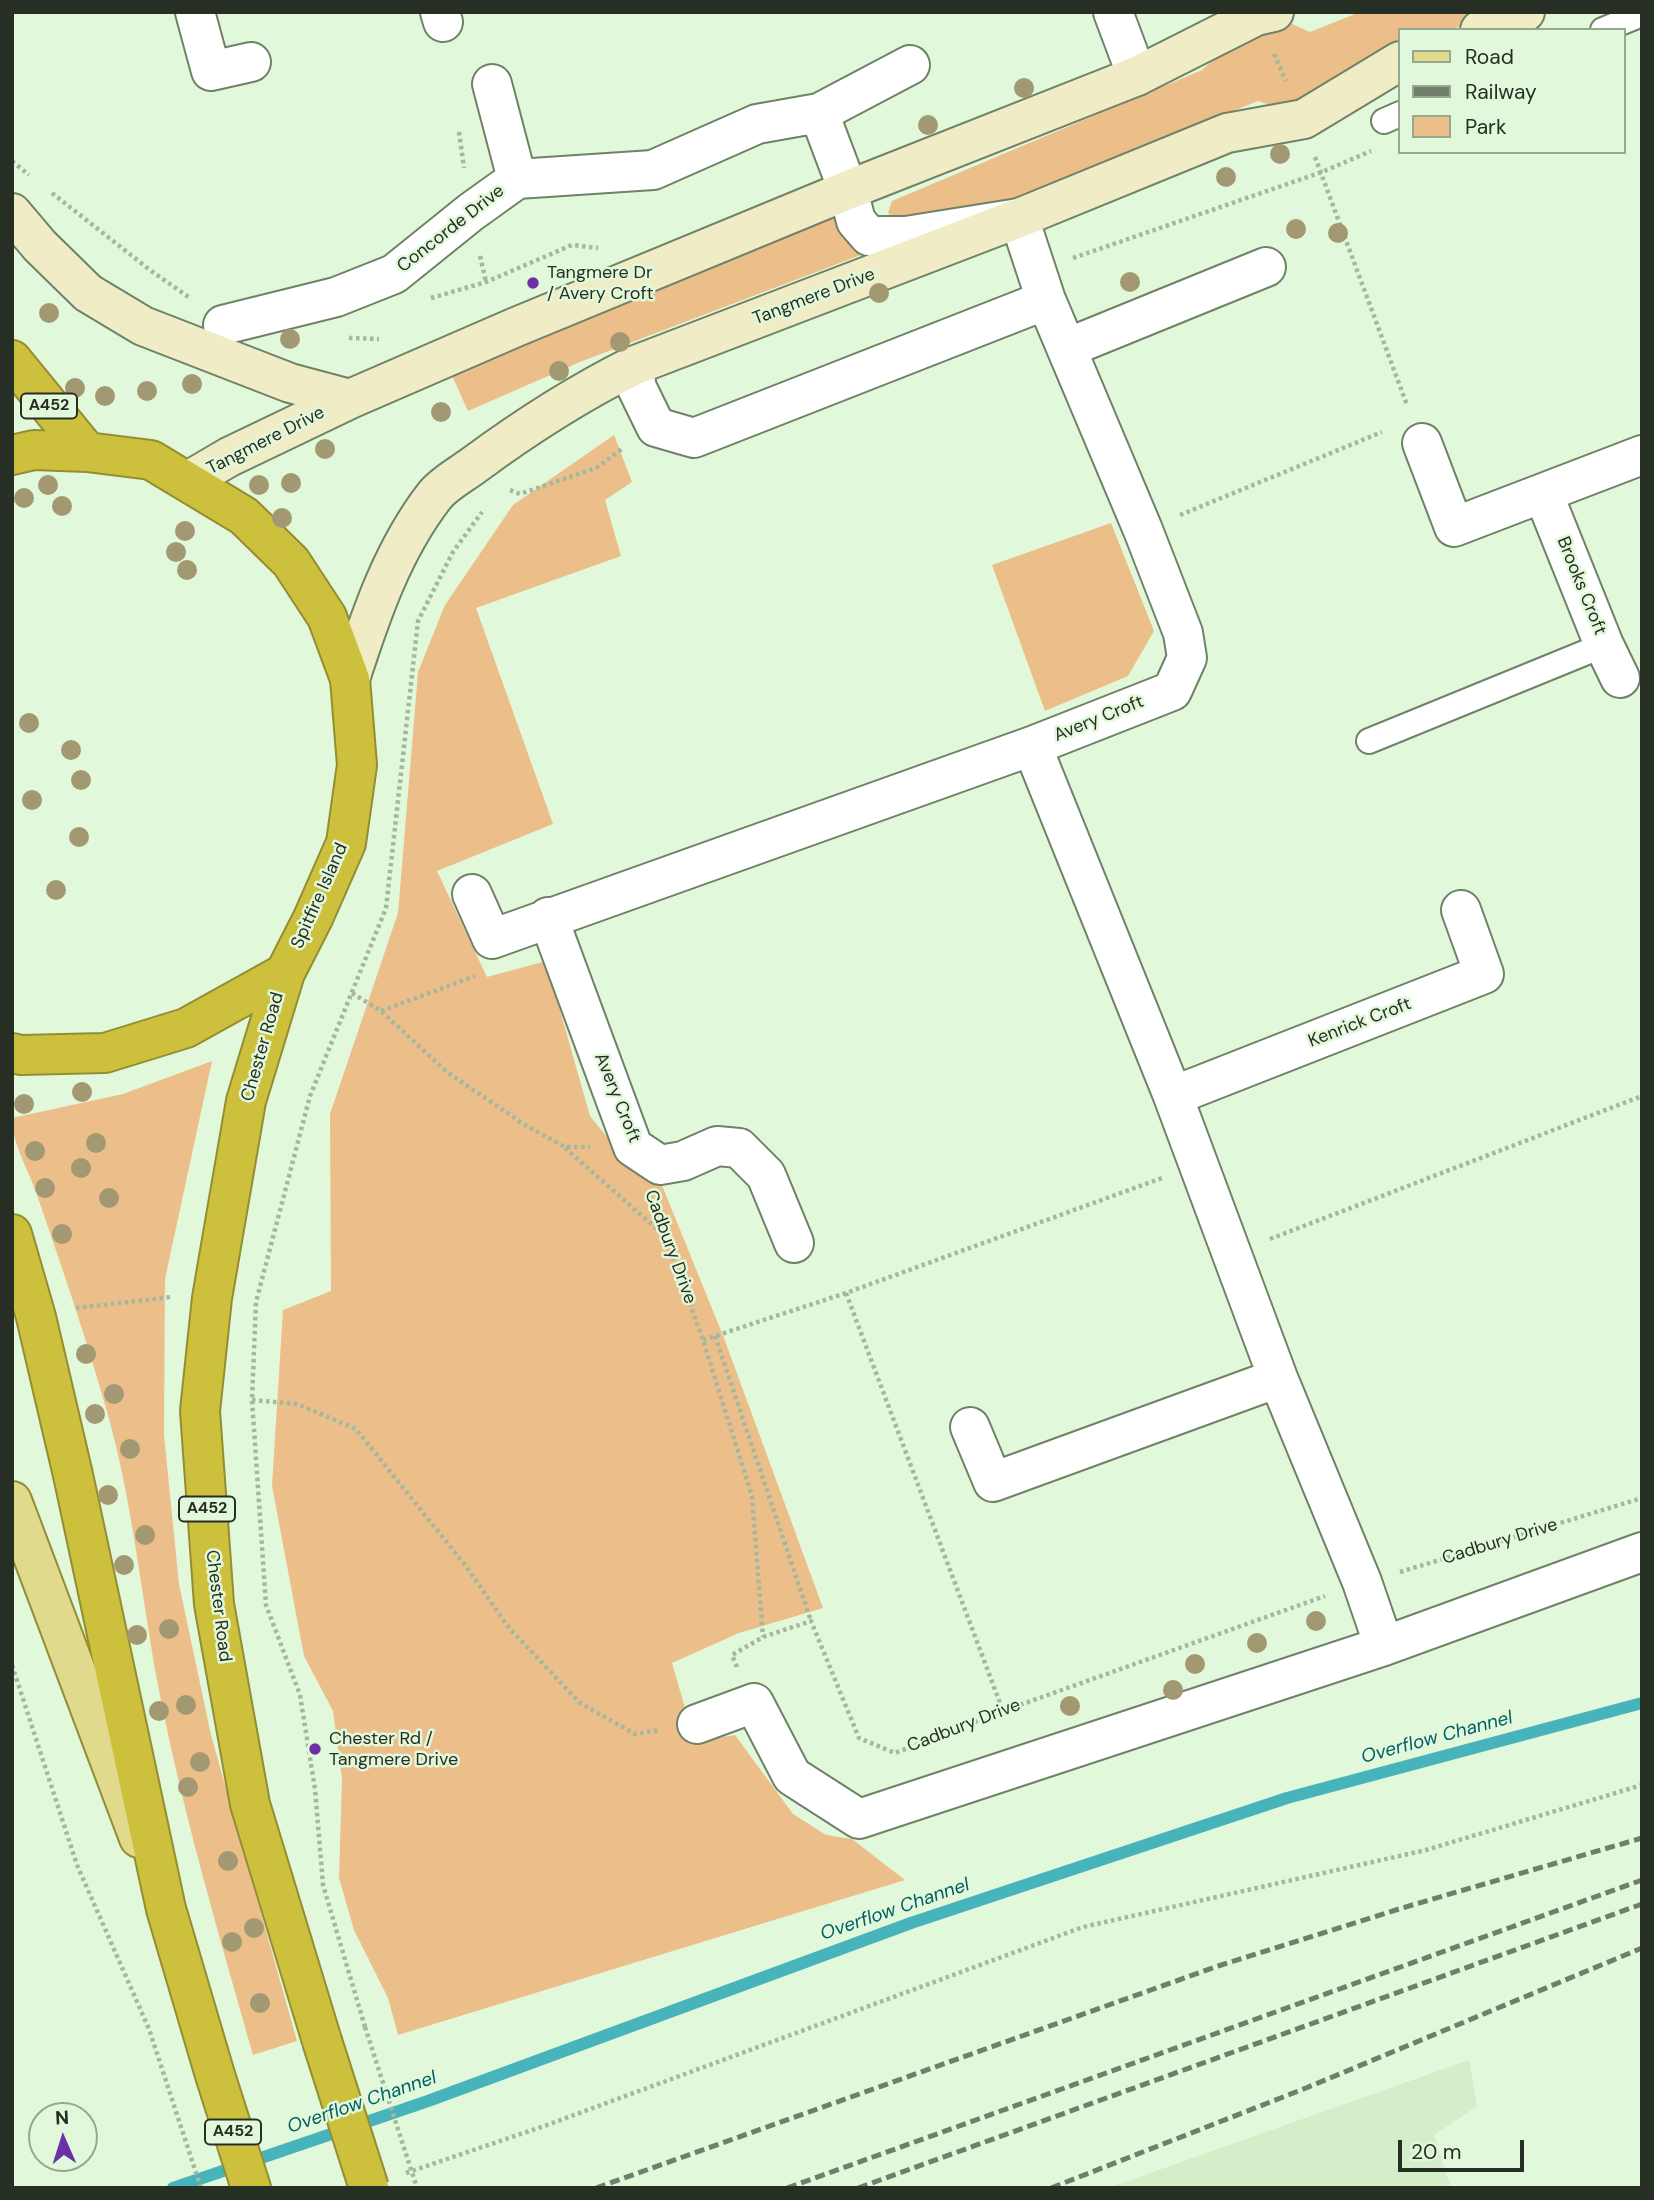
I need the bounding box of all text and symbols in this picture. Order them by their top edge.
legend [1398,28,1626,154]
text: Road [1465,43,1514,71]
text: Railway [1465,78,1537,106]
text: Park [1465,113,1506,141]
street label: Concorde Drive [393,180,509,278]
place label: Tangmere Dr / Avery Croft [547,262,654,304]
street label: Tangmere Drive [750,264,878,330]
marker: Tangmere Dr / Avery Croft [525,275,541,291]
road number: A452 [21,394,77,418]
street label: Tangmere Drive [204,402,328,480]
street label: Brooks Croft [1552,534,1610,638]
street label: Avery Croft [1051,691,1147,747]
street label: Spitfire Island [287,840,353,952]
street label: Chester Road [237,990,289,1104]
street label: Kenrick Croft [1305,993,1415,1053]
street label: Avery Croft [589,1050,645,1146]
street label: Cadbury Drive [639,1187,701,1307]
road number: A452 [179,1497,235,1522]
street label: Cadbury Drive [1440,1514,1560,1570]
street label: Chester Road [200,1549,236,1663]
street label: Cadbury Drive [904,1694,1024,1758]
water label: Overflow Channel [1359,1707,1515,1769]
place label: Chester Rd / Tangmere Drive [329,1728,458,1770]
marker: Chester Rd / Tangmere Drive [307,1741,323,1757]
water label: Overflow Channel [817,1874,973,1946]
water label: Overflow Channel [284,2067,440,2139]
north arrow [28,2102,98,2172]
text: N [54,2105,70,2130]
road number: A452 [205,2120,261,2144]
scale bar [1402,2126,1528,2170]
text: 20 m [1411,2138,1462,2166]

